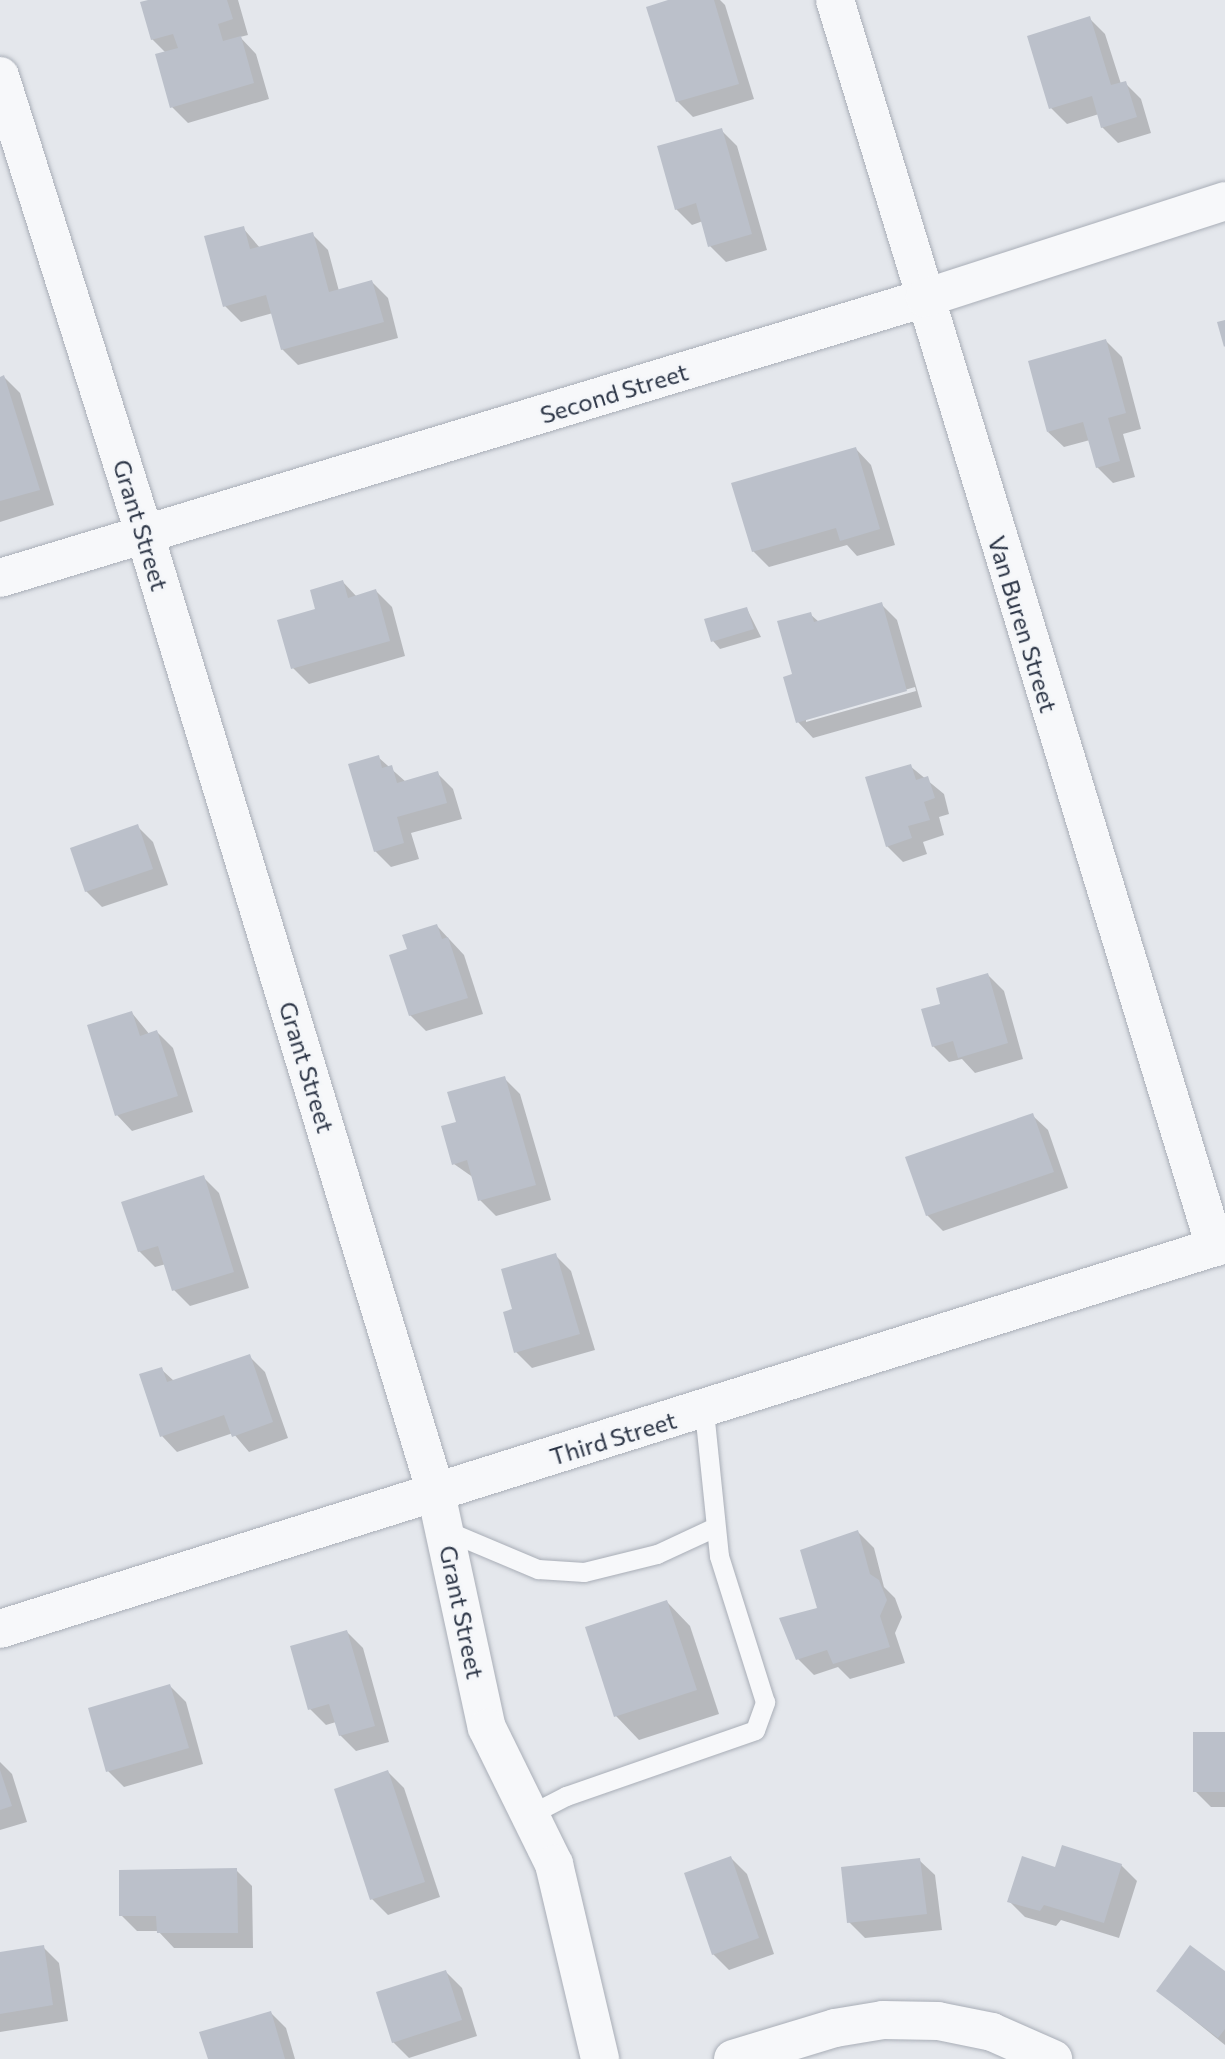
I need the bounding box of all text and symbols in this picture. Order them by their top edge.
street label: Second Street [537,357,691,429]
street label: Grant Street [107,456,175,594]
street label: Van Buren Street [982,532,1064,716]
street label: Grant Street [273,998,341,1136]
street label: Third Street [546,1405,680,1471]
street label: Grant Street [434,1543,490,1681]

